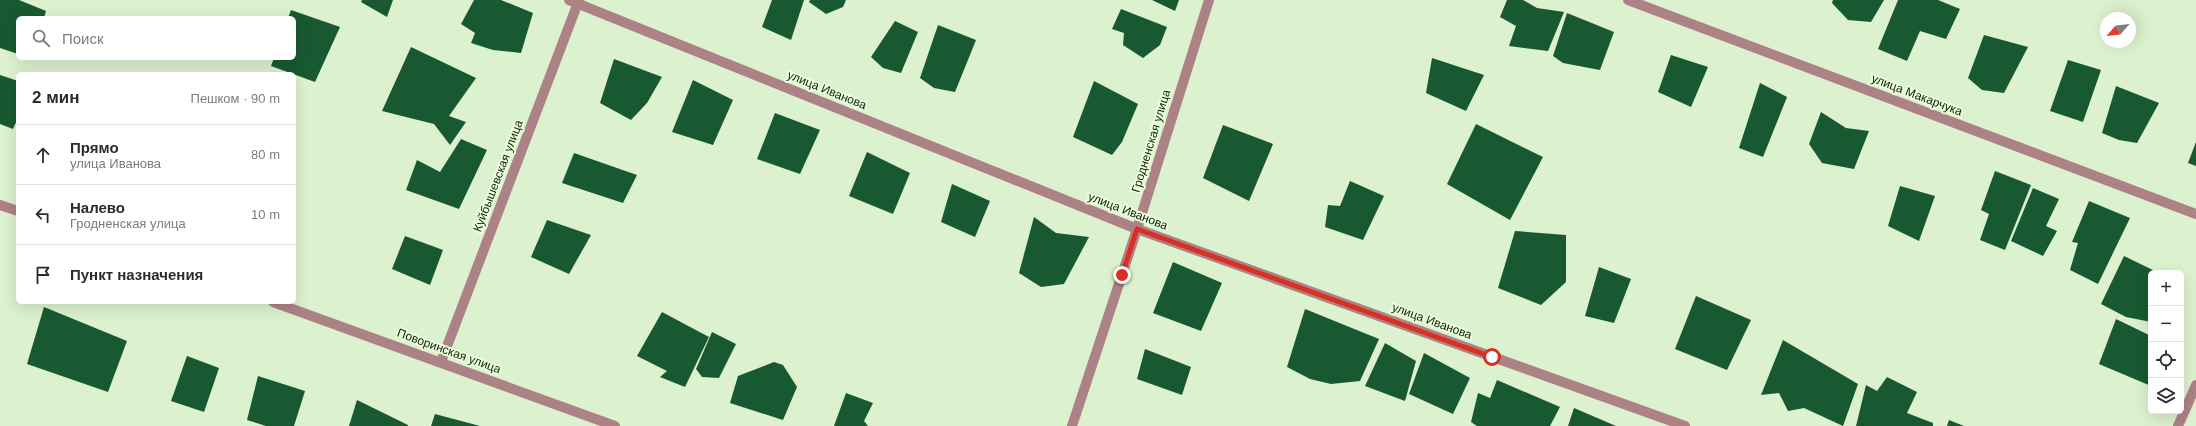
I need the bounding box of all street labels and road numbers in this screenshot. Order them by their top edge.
street label: улица Иванова [785,68,869,112]
street label: улица Макарчука [1870,71,1965,119]
street label: Гродненская улица [1129,88,1173,194]
street label: Куйбышевская улица [470,118,526,234]
street label: улица Иванова [1086,189,1170,233]
street label: улица Иванова [1390,300,1474,342]
street label: Поворинская улица [395,326,503,376]

